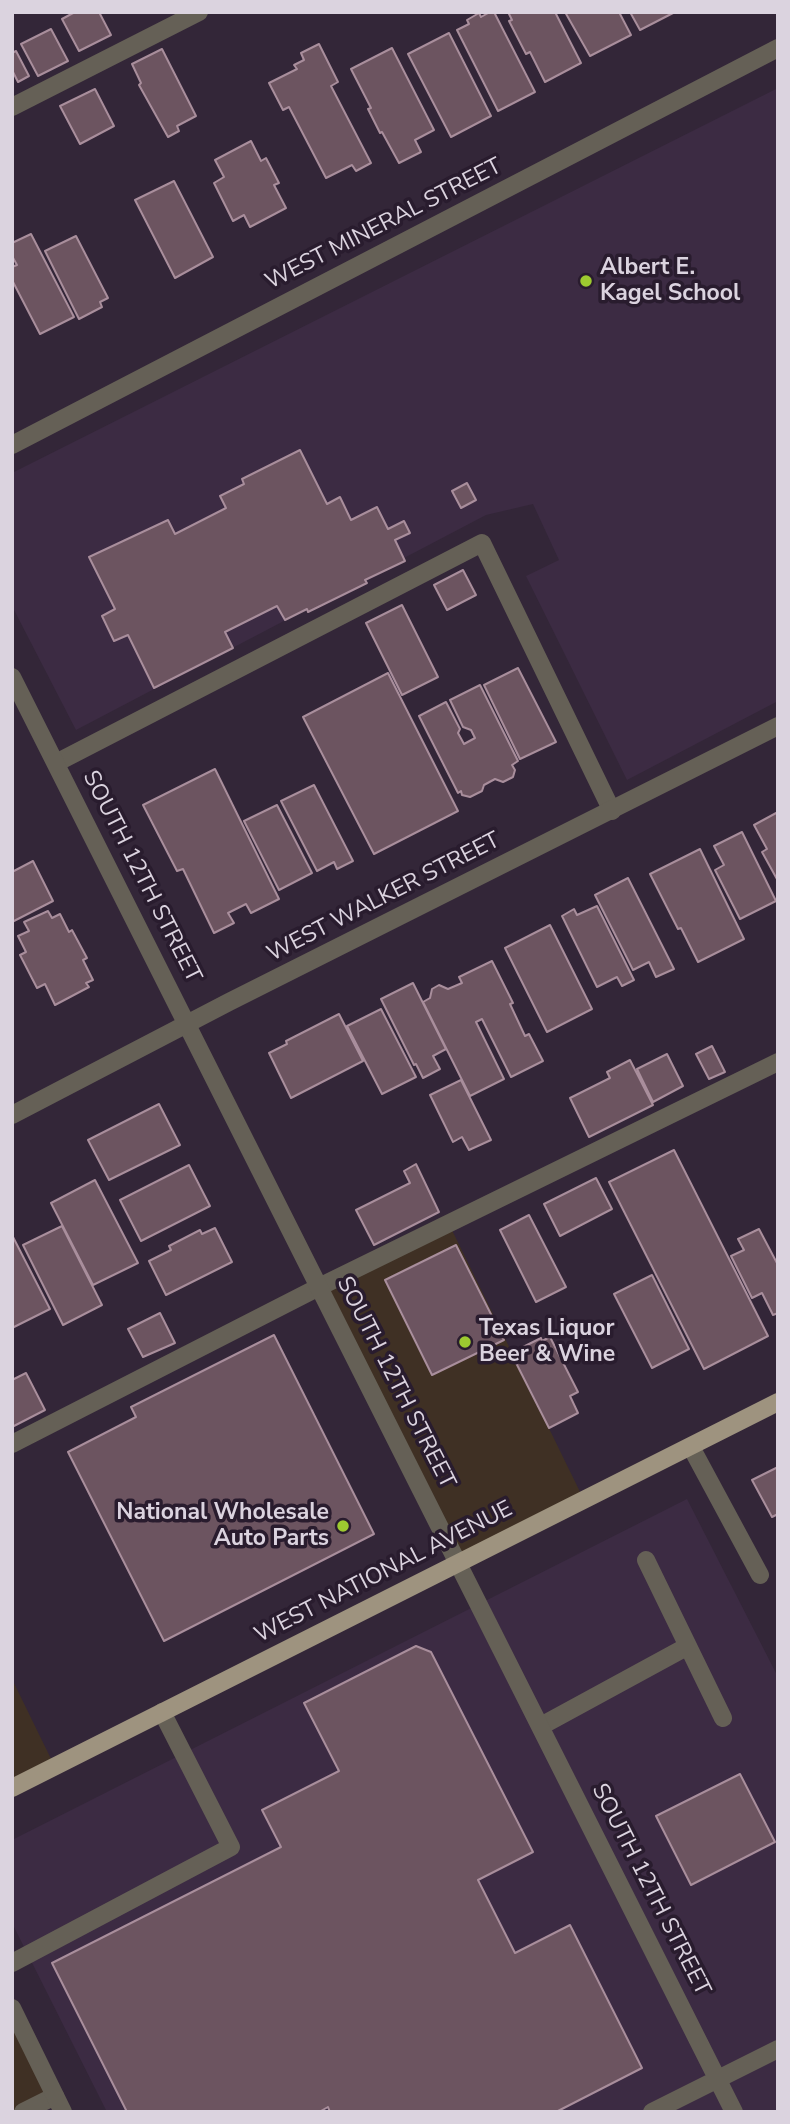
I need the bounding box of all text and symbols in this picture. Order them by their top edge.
street label: WEST MINERAL STREET [261,153,507,297]
place label: Albert E. Kagel School [600,254,740,308]
marker: Albert E. Kagel School [578,273,594,289]
street label: SOUTH 12TH STREET [76,766,206,988]
street label: WEST WALKER STREET [263,827,505,969]
street label: SOUTH 12TH STREET [330,1272,460,1494]
place label: Texas Liquor Beer & Wine [479,1315,615,1369]
marker: Texas Liquor Beer & Wine [457,1334,473,1350]
street label: WEST NATIONAL AVENUE [251,1496,517,1650]
place label: National Wholesale Auto Parts [116,1499,329,1553]
marker: National Wholesale Auto Parts [335,1518,351,1534]
street label: SOUTH 12TH STREET [585,1779,715,2001]

